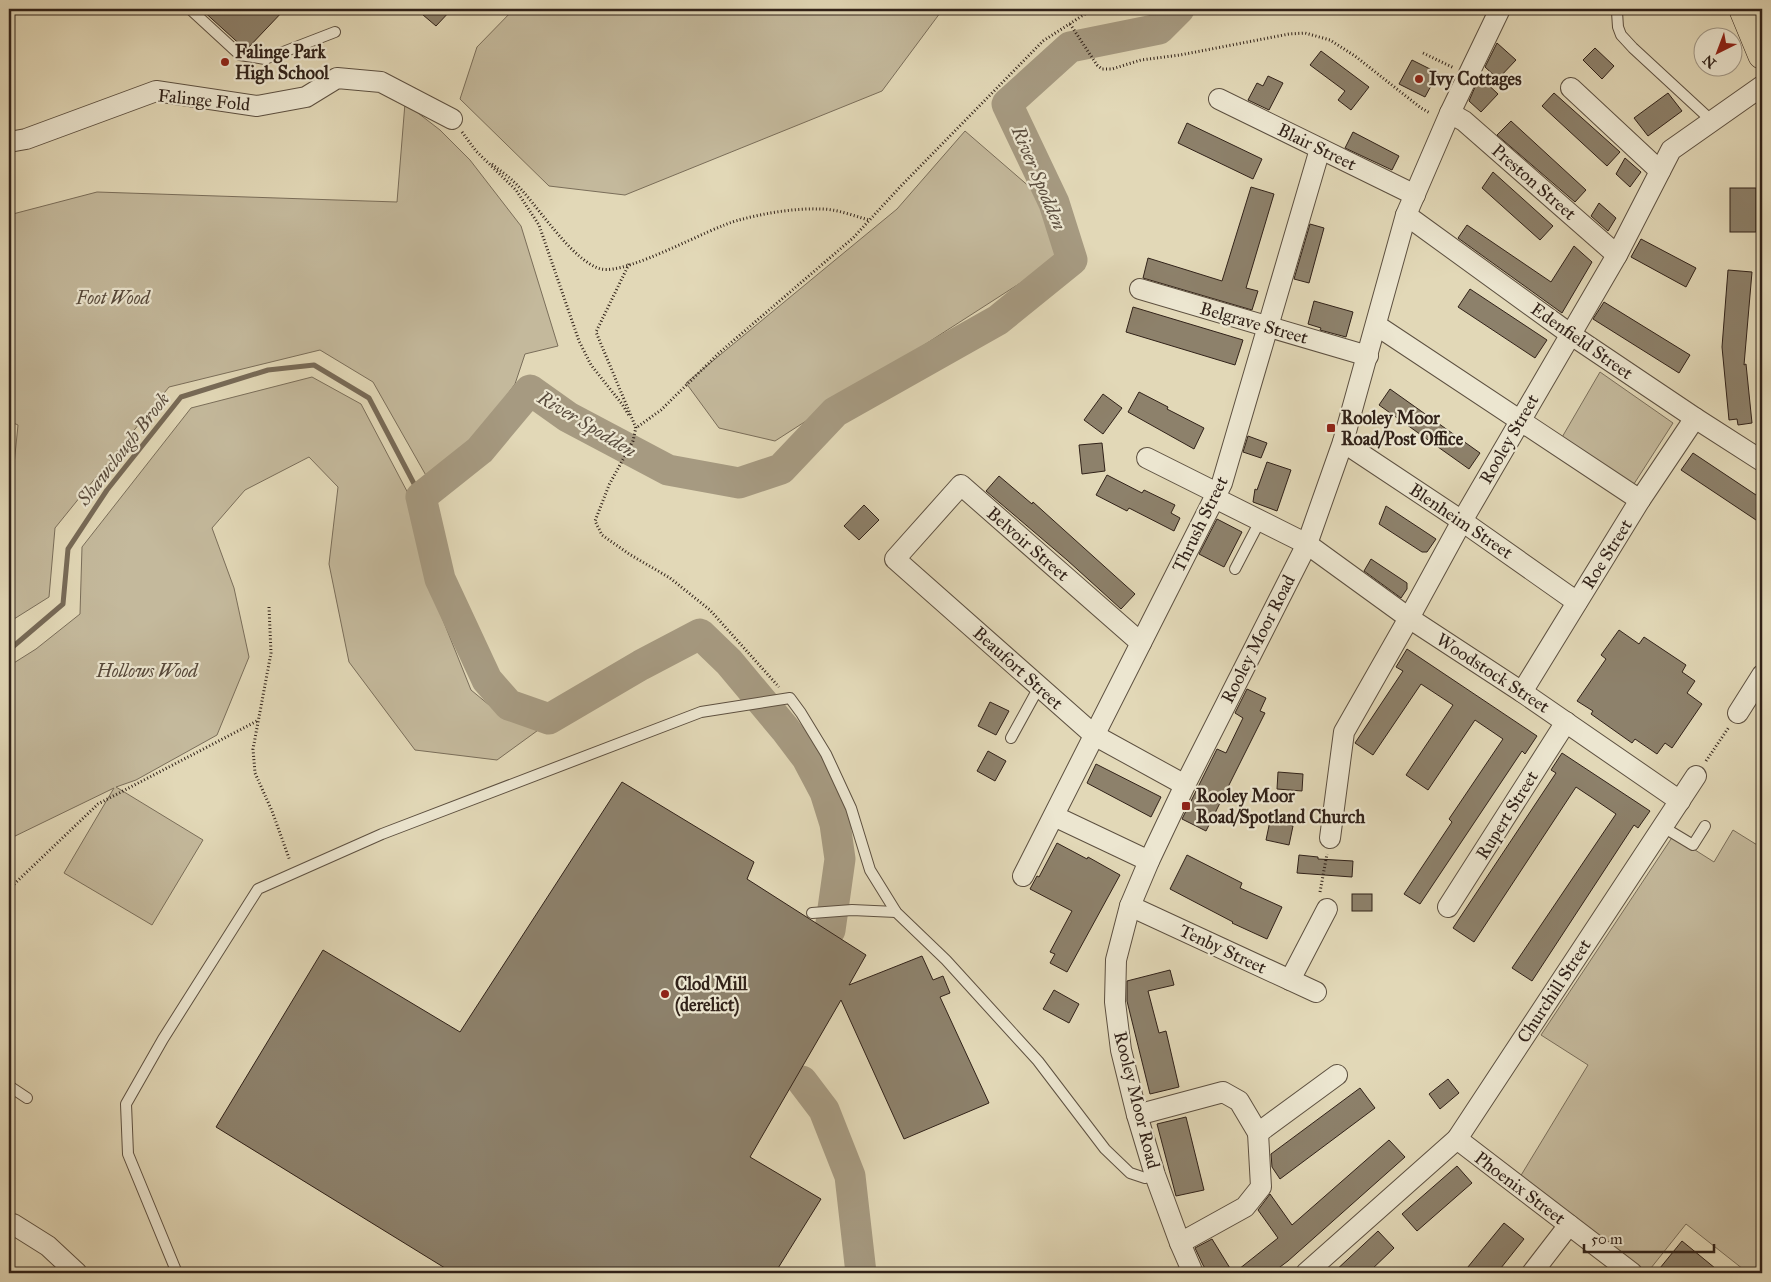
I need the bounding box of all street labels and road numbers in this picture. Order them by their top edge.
street label: Falinge Fold [157,84,251,117]
street label: Blair Street [1274,119,1360,176]
street label: Preston Street [1487,139,1581,225]
street label: Belgrave Street [1197,297,1311,350]
street label: Edenfield Street [1527,298,1638,385]
street label: Rooley Street [1474,390,1544,488]
street label: Thrush Street [1167,472,1233,576]
street label: Blenheim Street [1405,478,1517,564]
street label: Belvoir Street [982,502,1074,586]
street label: Roe Street [1577,515,1637,593]
street label: Rooley Moor Road [1216,571,1300,707]
street label: Beaufort Street [969,622,1068,715]
street label: Woodstock Street [1432,628,1554,718]
street label: Rupert Street [1471,766,1543,863]
street label: Tenby Street [1176,919,1271,979]
street label: Churchill Street [1512,934,1596,1047]
street label: Rooley Moor Road [1109,1029,1165,1171]
street label: Phoenix Street [1470,1147,1570,1230]

